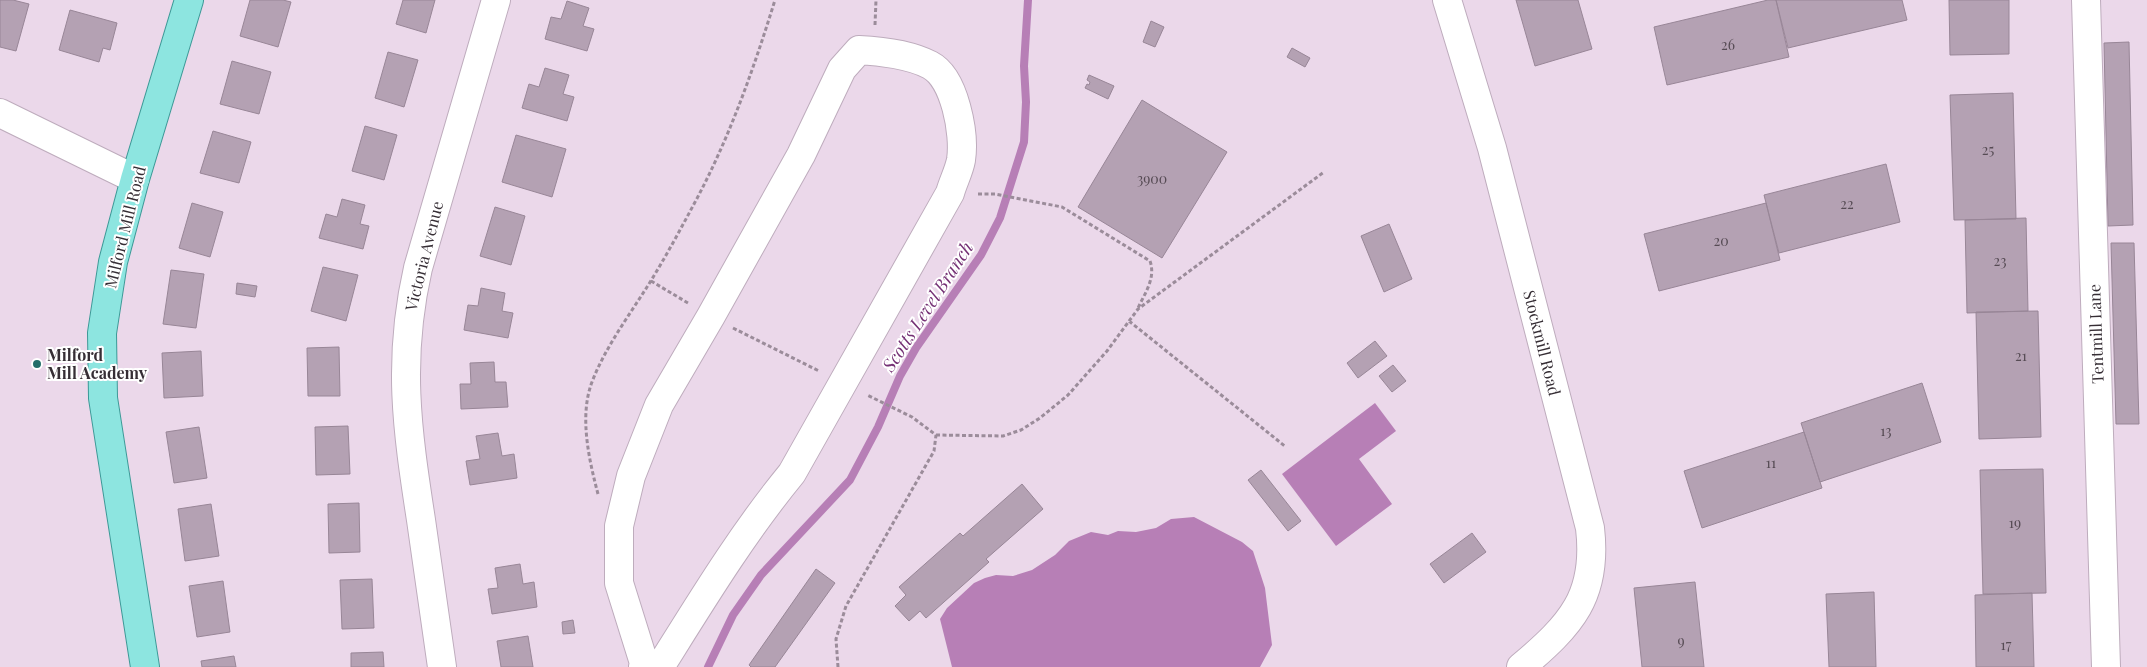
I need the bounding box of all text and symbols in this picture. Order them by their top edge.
house number: 26 [1721,35,1735,54]
house number: 25 [1982,140,1994,159]
street label: Milford Mill Road [99,164,150,290]
house number: 3900 [1137,169,1167,188]
house number: 22 [1840,194,1854,213]
street label: Victoria Avenue [399,199,447,314]
house number: 20 [1713,231,1729,250]
water label: Scotts Level Branch [876,237,978,377]
house number: 23 [1993,251,2007,270]
street label: Tentmill Lane [2083,284,2108,384]
street label: Stockmill Road [1519,288,1566,398]
place label: Milford Mill Academy [47,344,148,383]
house number: 21 [2015,346,2027,365]
marker: Milford Mill Academy [31,358,43,370]
house number: 13 [1880,421,1892,440]
house number: 11 [1766,453,1776,472]
house number: 19 [2009,513,2021,532]
house number: 9 [1677,631,1685,650]
house number: 17 [2001,635,2012,654]

